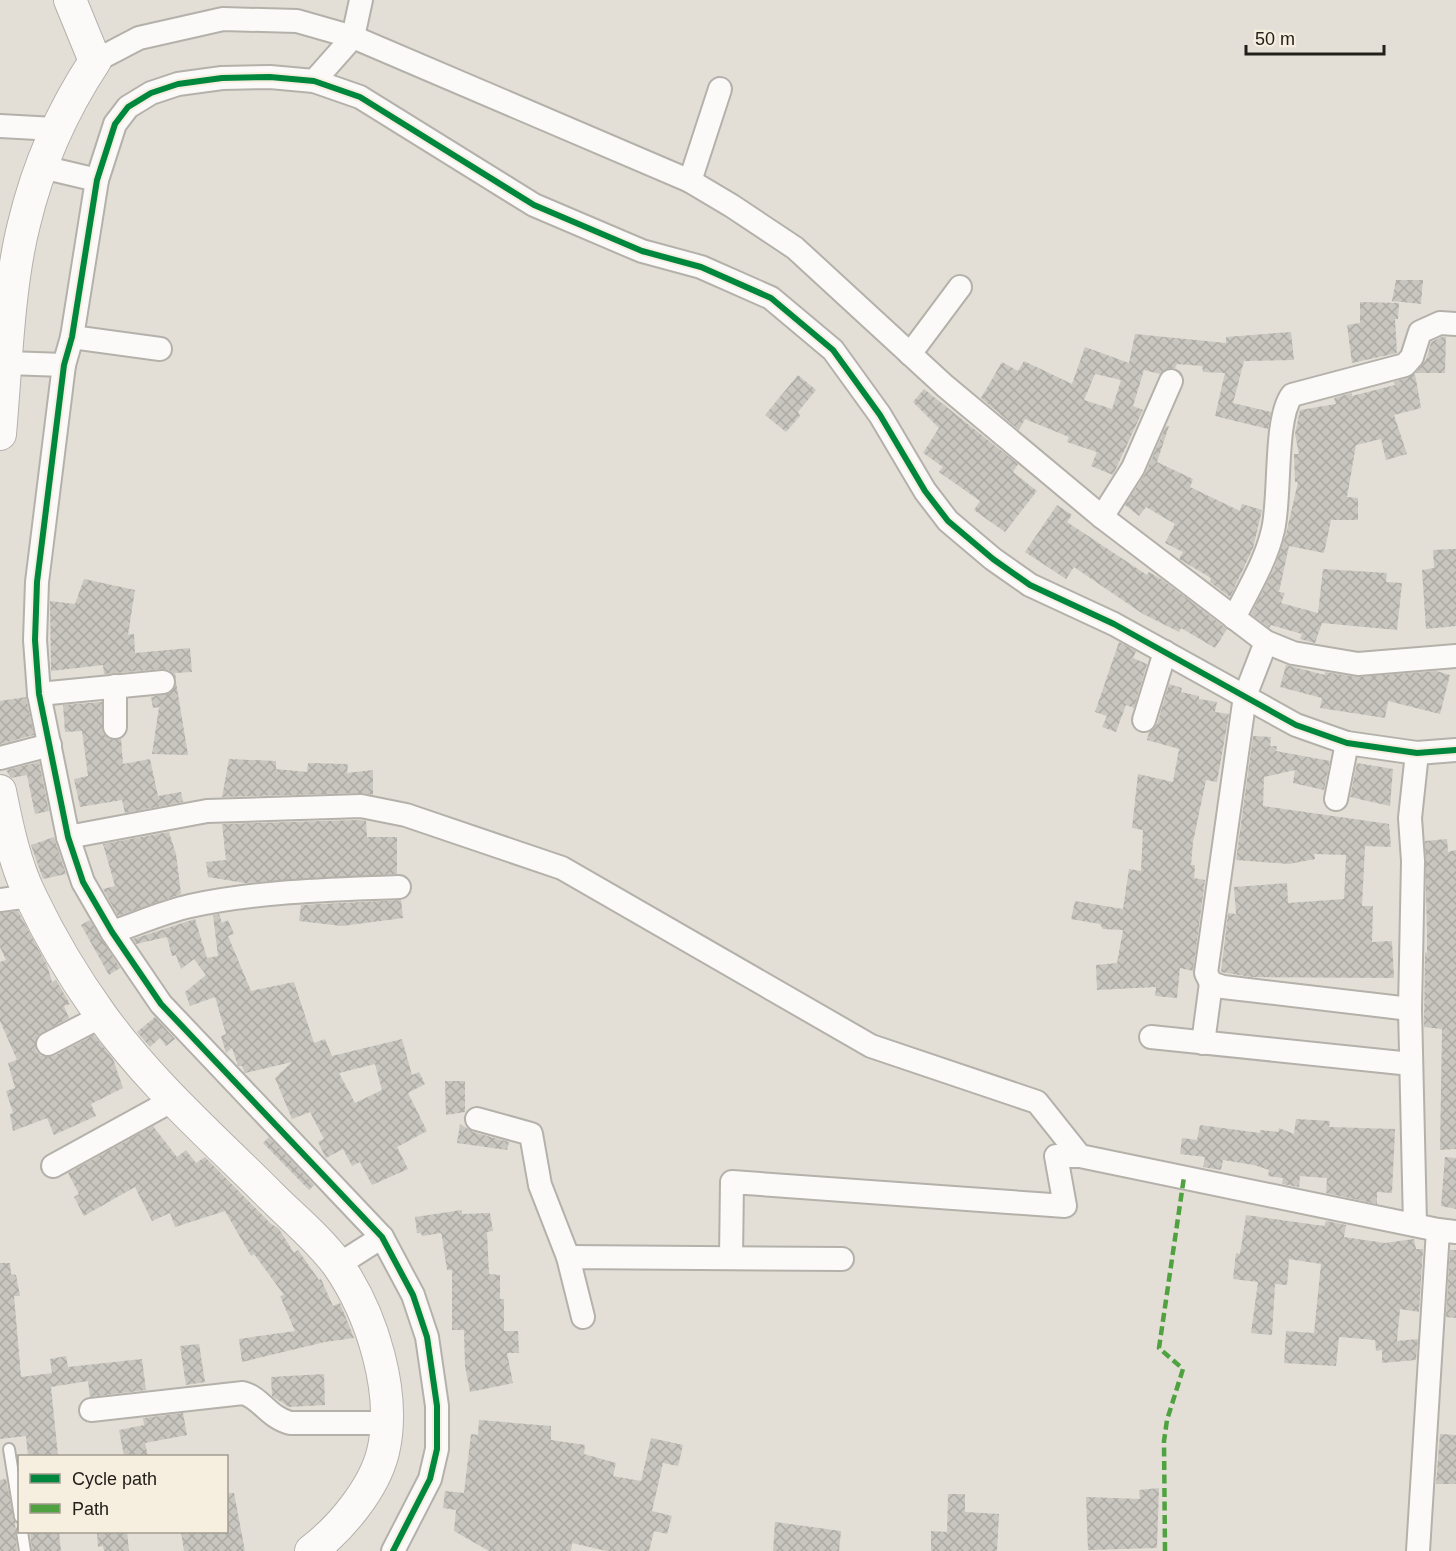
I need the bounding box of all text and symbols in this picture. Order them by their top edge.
scale bar [1246,18,1384,56]
text: 50 m [1255,29,1295,49]
legend [18,1455,228,1533]
text: Cycle path [72,1469,157,1489]
text: Path [72,1499,109,1519]

